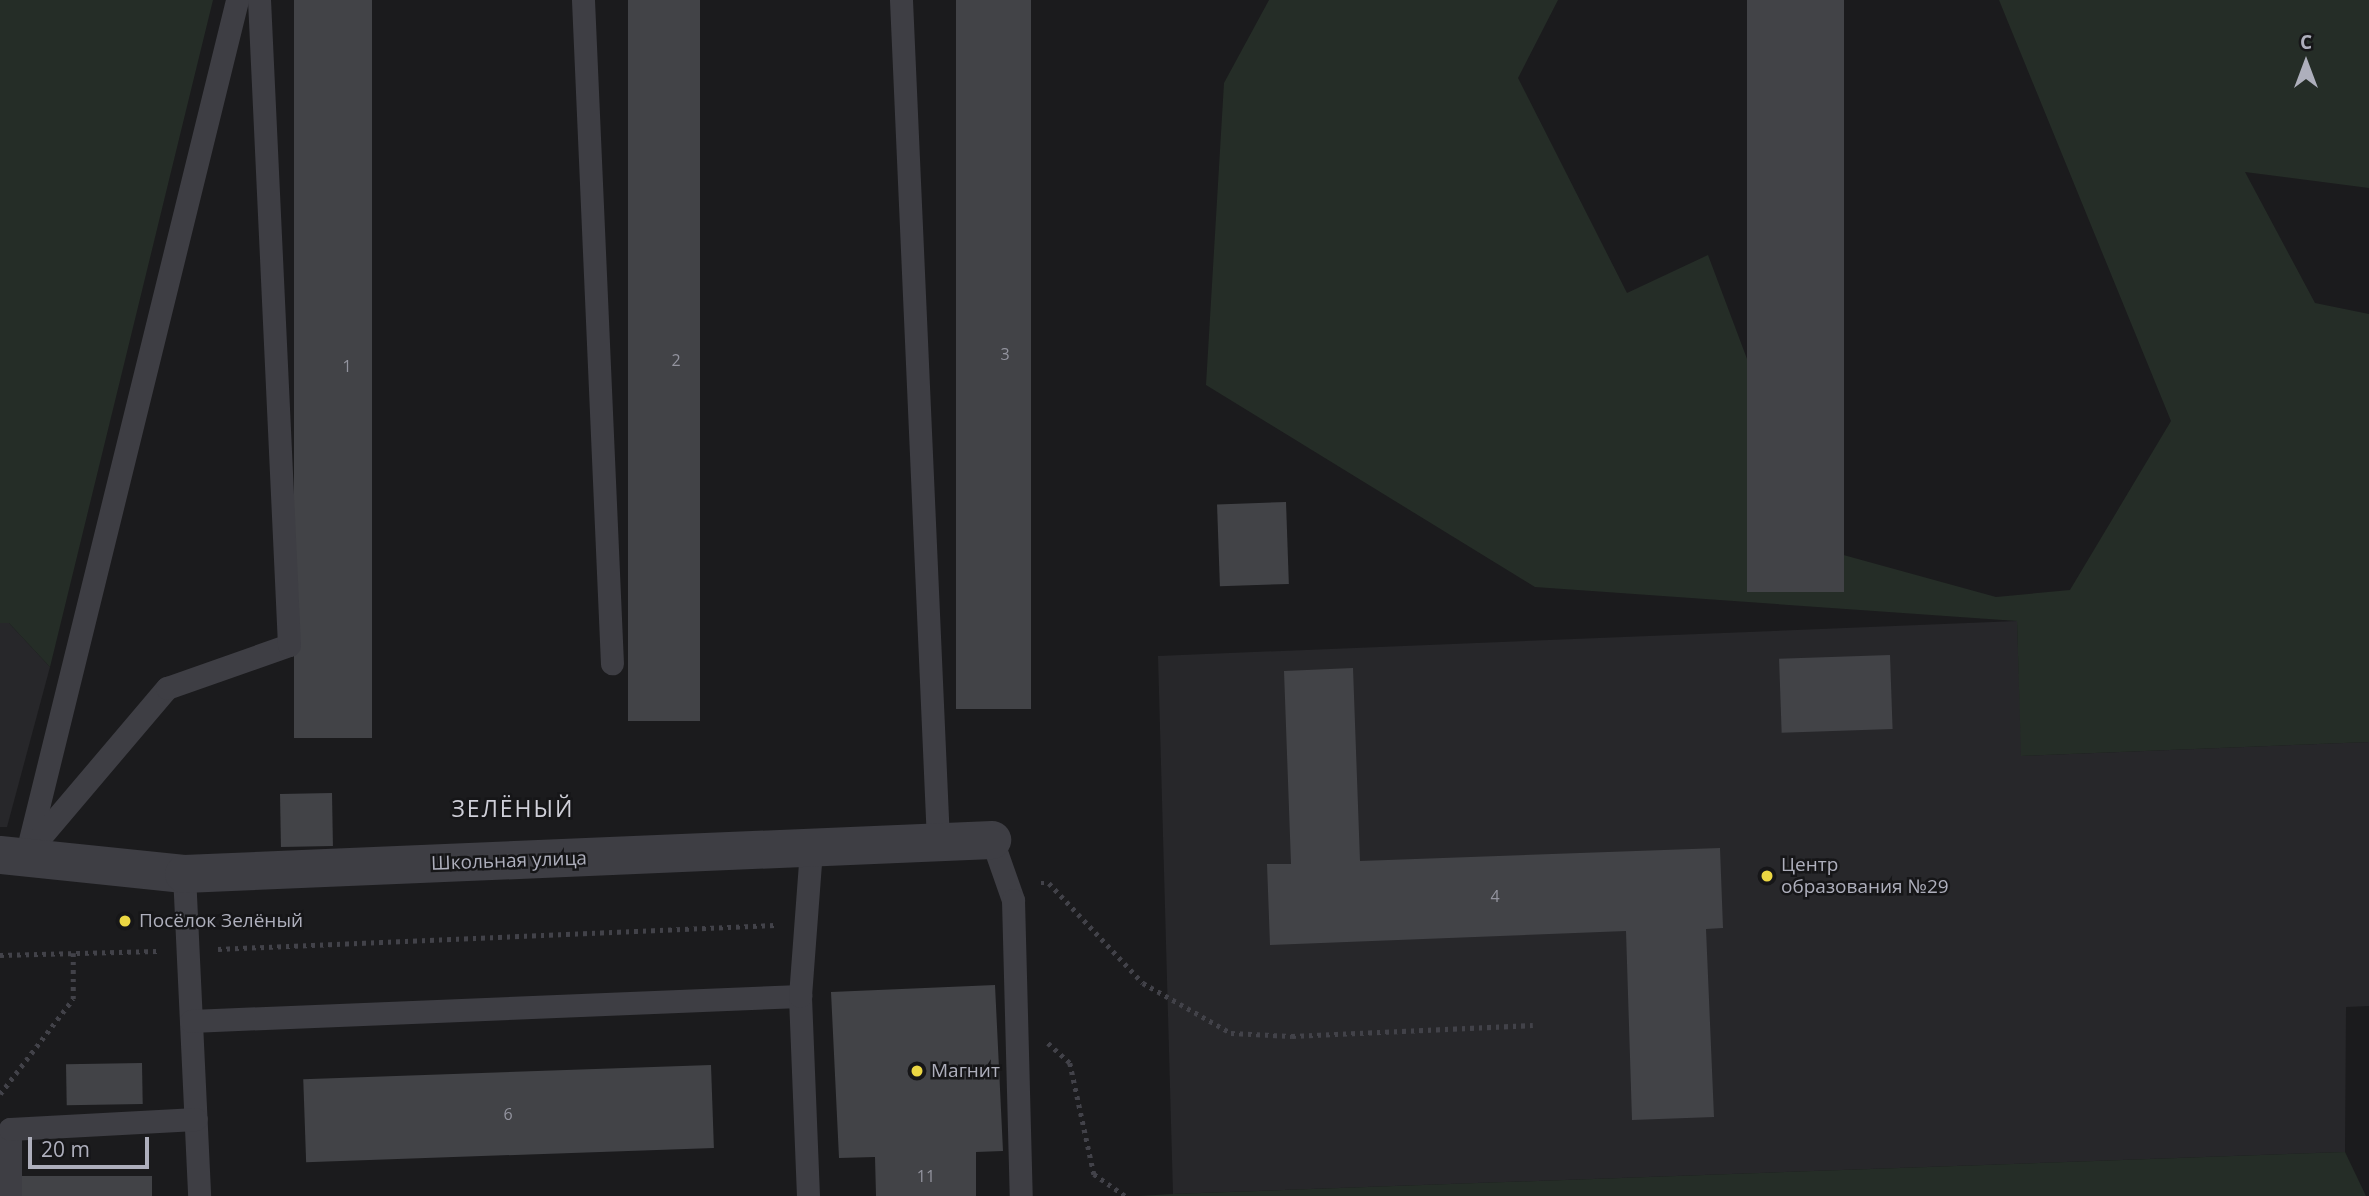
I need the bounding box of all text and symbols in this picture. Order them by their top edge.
north arrow [2271,28,2341,98]
text: С [2300,29,2312,55]
house number: 3 [1000,344,1010,364]
house number: 2 [671,350,681,370]
house number: 1 [342,356,352,376]
district label: ЗЕЛЁНЫЙ [452,794,574,822]
street label: Школьная улица [431,847,587,875]
place label: Центр образования №29 [1781,854,1949,898]
marker: Центр образования №29 [1759,868,1775,884]
house number: 4 [1490,886,1500,906]
place label: Посёлок Зелёный [139,910,303,932]
marker: Посёлок Зелёный [117,913,133,929]
place label: Магнит [931,1060,1000,1082]
marker: Магнит [909,1063,925,1079]
house number: 6 [503,1104,513,1124]
scale bar [32,1122,152,1166]
text: 20 m [41,1135,90,1163]
house number: 11 [917,1166,935,1186]

